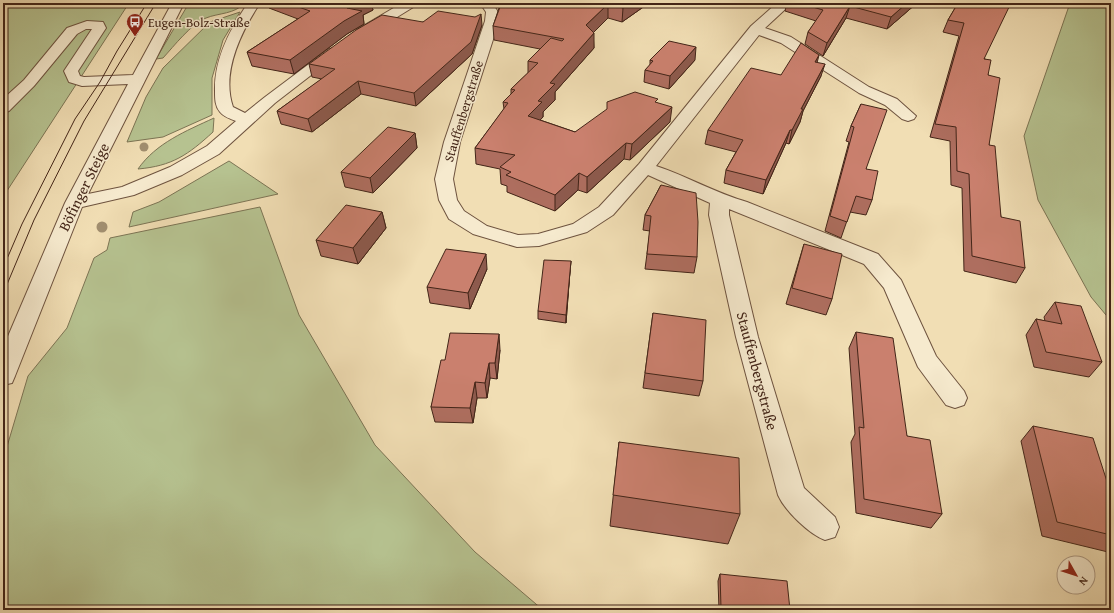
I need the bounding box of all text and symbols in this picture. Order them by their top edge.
bus stop icon: Eugen-Bolz-Straße [125,12,145,37]
place label: Eugen-Bolz-Straße [148,13,250,32]
street label: Stauffenbergstraße [439,58,488,164]
street label: Böfinger Steige [53,139,114,235]
street label: Stauffenbergstraße [732,309,783,432]
north arrow [1056,555,1096,595]
text: N [1075,573,1092,590]

